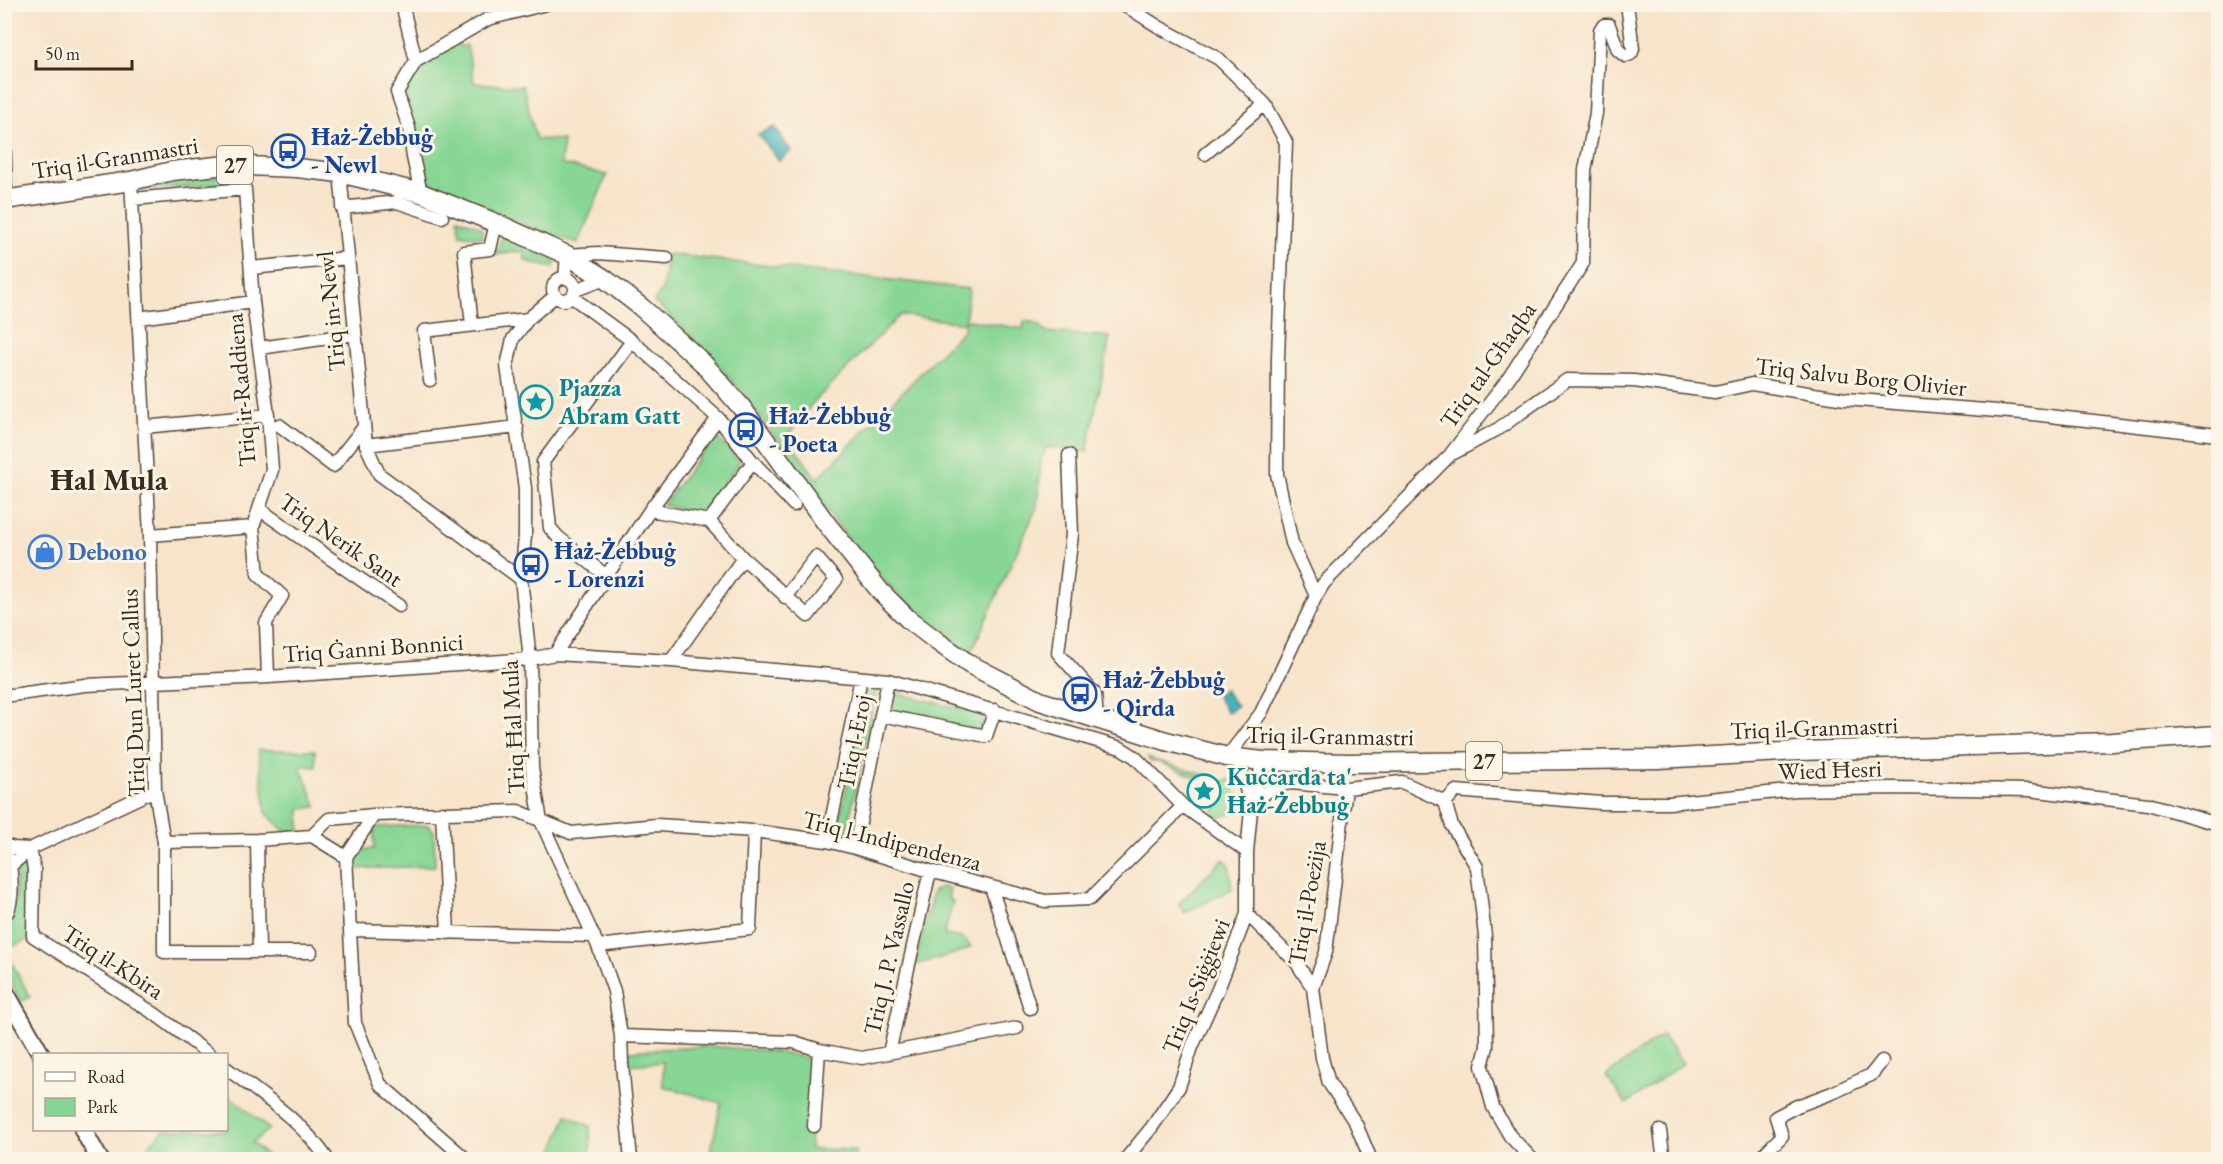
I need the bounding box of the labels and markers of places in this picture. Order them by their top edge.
place label: Ħaż-Żebbuġ - Newl [311,121,434,180]
bus stop icon: Ħaż-Żebbuġ - Newl [270,133,306,169]
place label: Pjazza Abram Gatt [558,372,681,431]
place icon: Pjazza Abram Gatt [518,384,554,420]
place label: Ħaż-Żebbuġ - Poeta [769,400,892,459]
bus stop icon: Ħaż-Żebbuġ - Poeta [728,412,764,448]
shop icon: Debono [27,534,63,570]
place label: Ħaż-Żebbuġ - Lorenzi [554,535,677,594]
place label: Debono [68,536,147,567]
bus stop icon: Ħaż-Żebbuġ - Lorenzi [513,547,549,583]
place label: Ħaż-Żebbuġ - Qirda [1103,664,1226,723]
bus stop icon: Ħaż-Żebbuġ - Qirda [1062,676,1098,712]
place label: Kuċċarda ta' Ħaż-Żebbuġ [1227,761,1352,821]
place icon: Kuċċarda ta' Ħaż-Żebbuġ [1186,773,1222,809]

